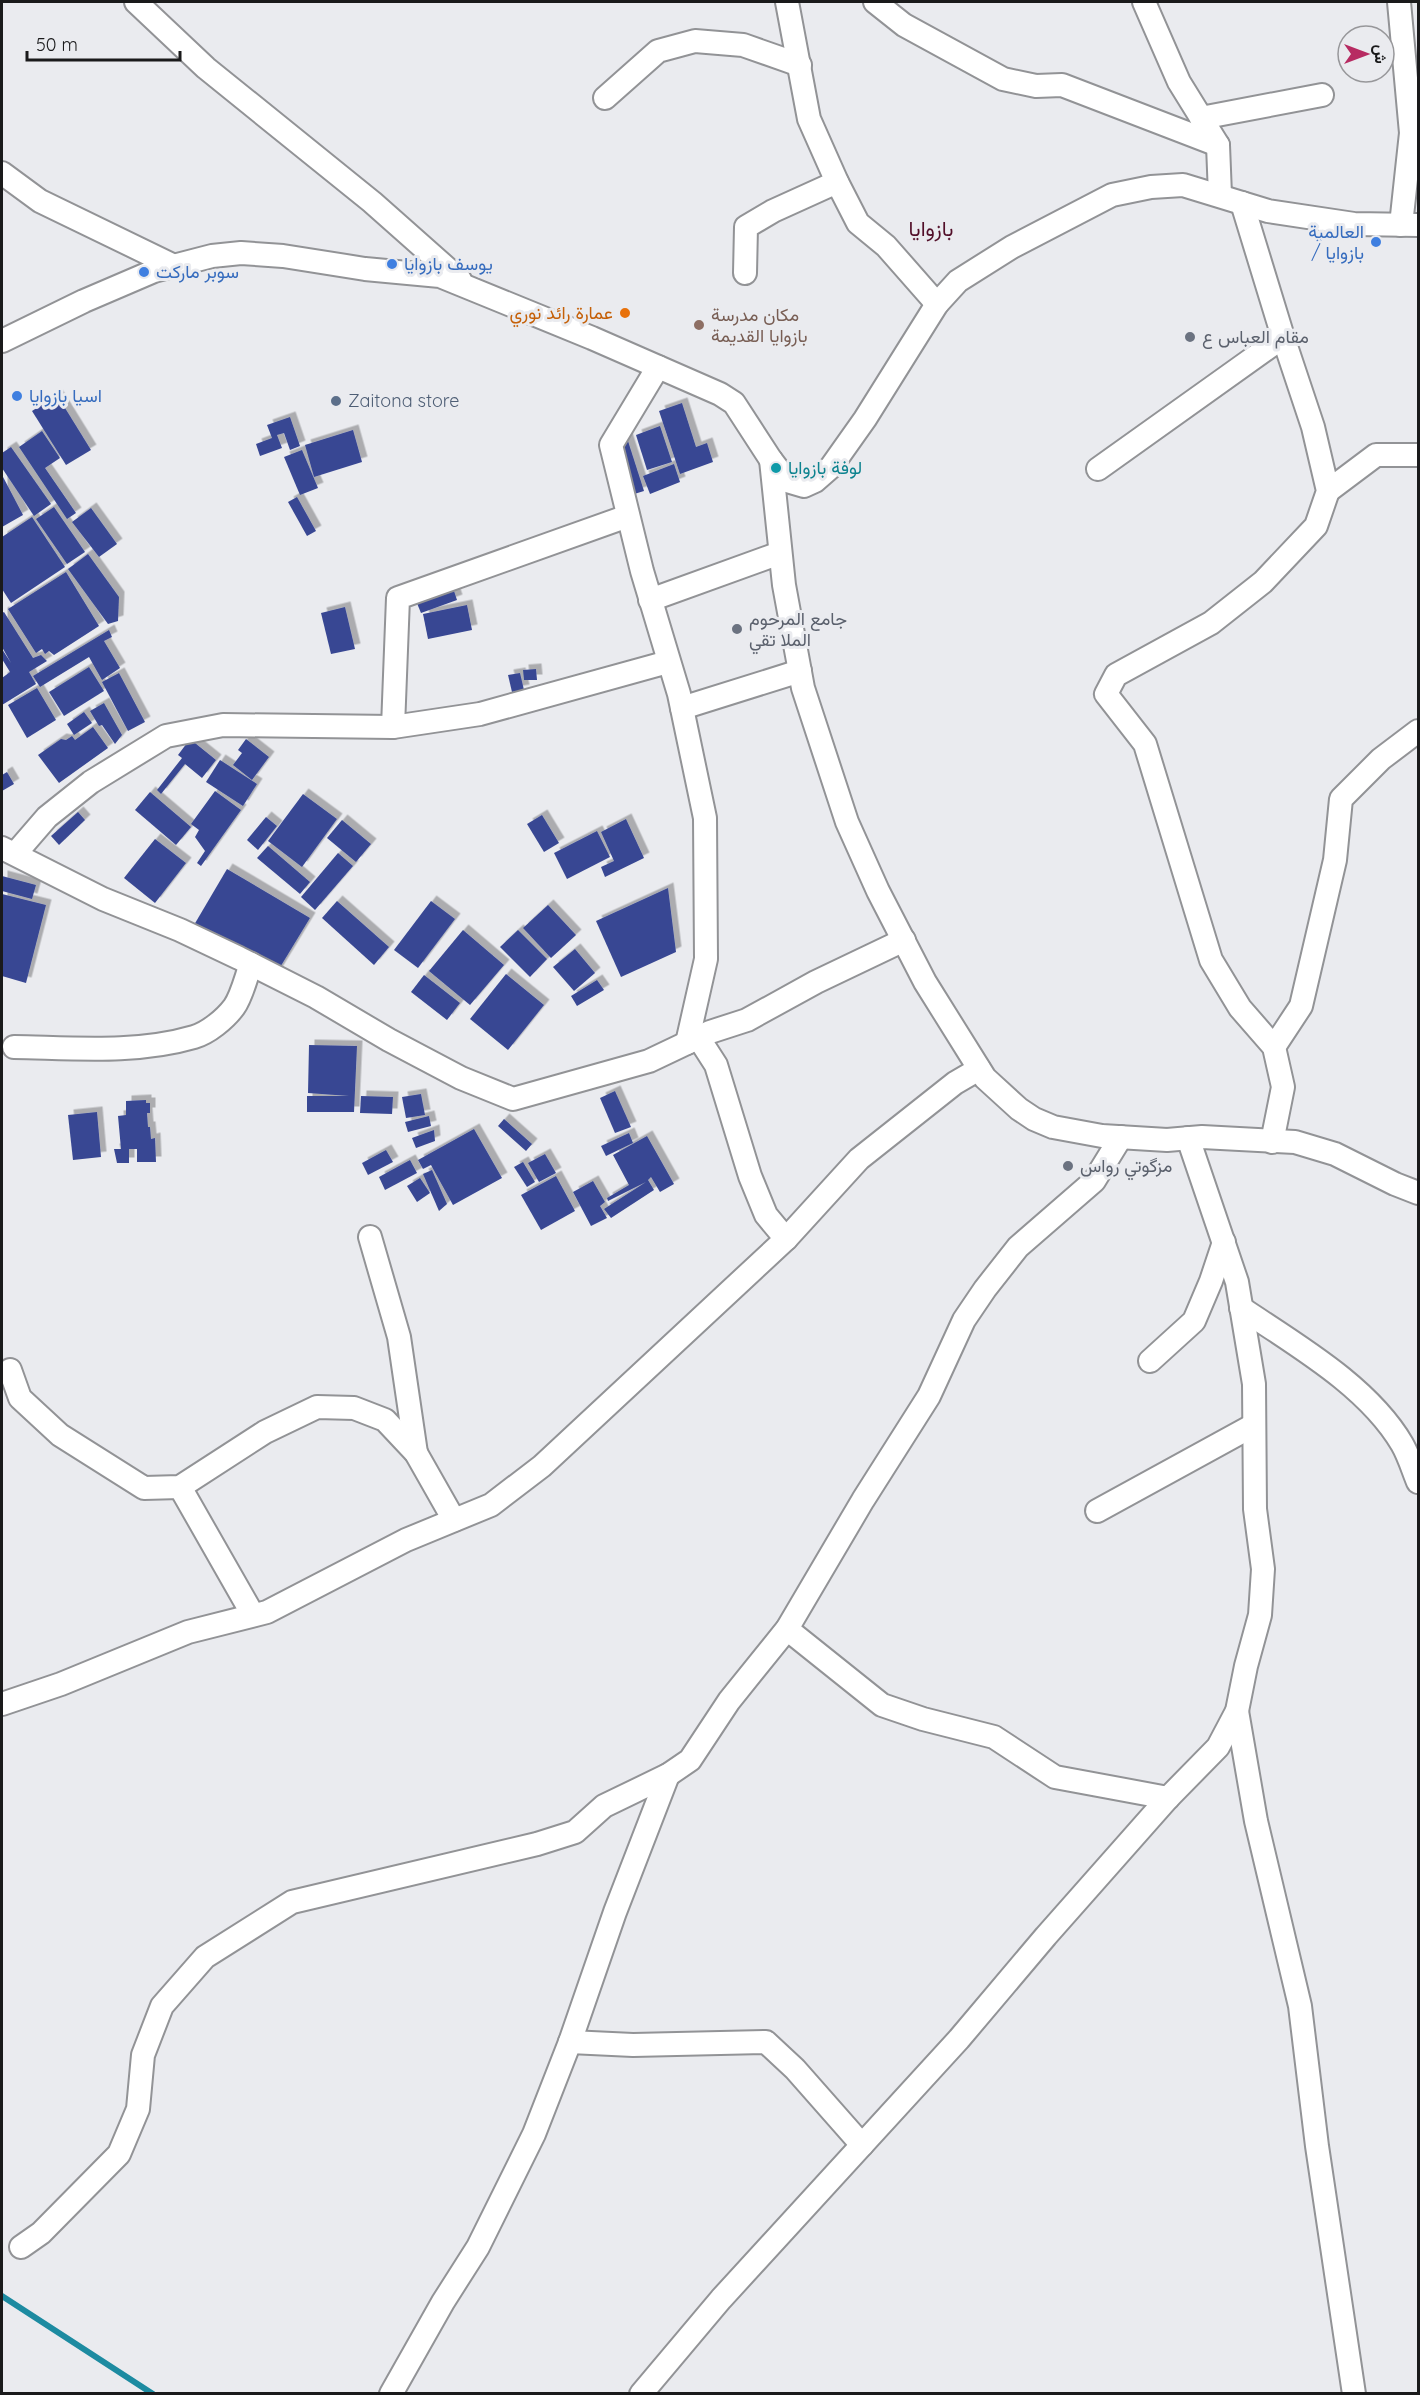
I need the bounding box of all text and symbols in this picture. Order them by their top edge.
scale bar [27,24,180,62]
north arrow [1336,24,1396,84]
text: 50 m [36,33,78,56]
text: ش [1371,44,1391,64]
district label: بازوایا [909,215,953,242]
place label: العالمية / بازوايا [1308,220,1364,264]
marker: العالمية / بازوايا [1369,235,1383,249]
place label: يوسف بازوايا [404,252,493,275]
marker: يوسف بازوايا [385,257,399,271]
place label: سوبر ماركت [156,260,239,283]
marker: سوبر ماركت [137,265,151,279]
place label: عمارة رائد نوري [509,301,613,328]
place label: مكان مدرسة بازوايا القديمة [711,303,807,347]
marker: عمارة رائد نوري [618,306,632,320]
marker: مكان مدرسة بازوايا القديمة [692,318,706,332]
place label: مقام العباس ع [1202,325,1309,349]
marker: مقام العباس ع [1183,330,1197,344]
place label: اسيا بازوايا [29,384,102,407]
marker: اسيا بازوايا [10,389,24,403]
place label: Zaitona store [348,389,460,412]
marker: Zaitona store [329,394,343,408]
place label: لوفة بازوايا [788,456,862,479]
marker: لوفة بازوايا [769,461,783,475]
place label: جامع المرحوم الملا تقي [749,607,847,655]
marker: جامع المرحوم الملا تقي [730,622,744,636]
place label: مزگوتي رواس [1080,1154,1172,1181]
marker: مزگوتي رواس [1061,1159,1075,1173]

